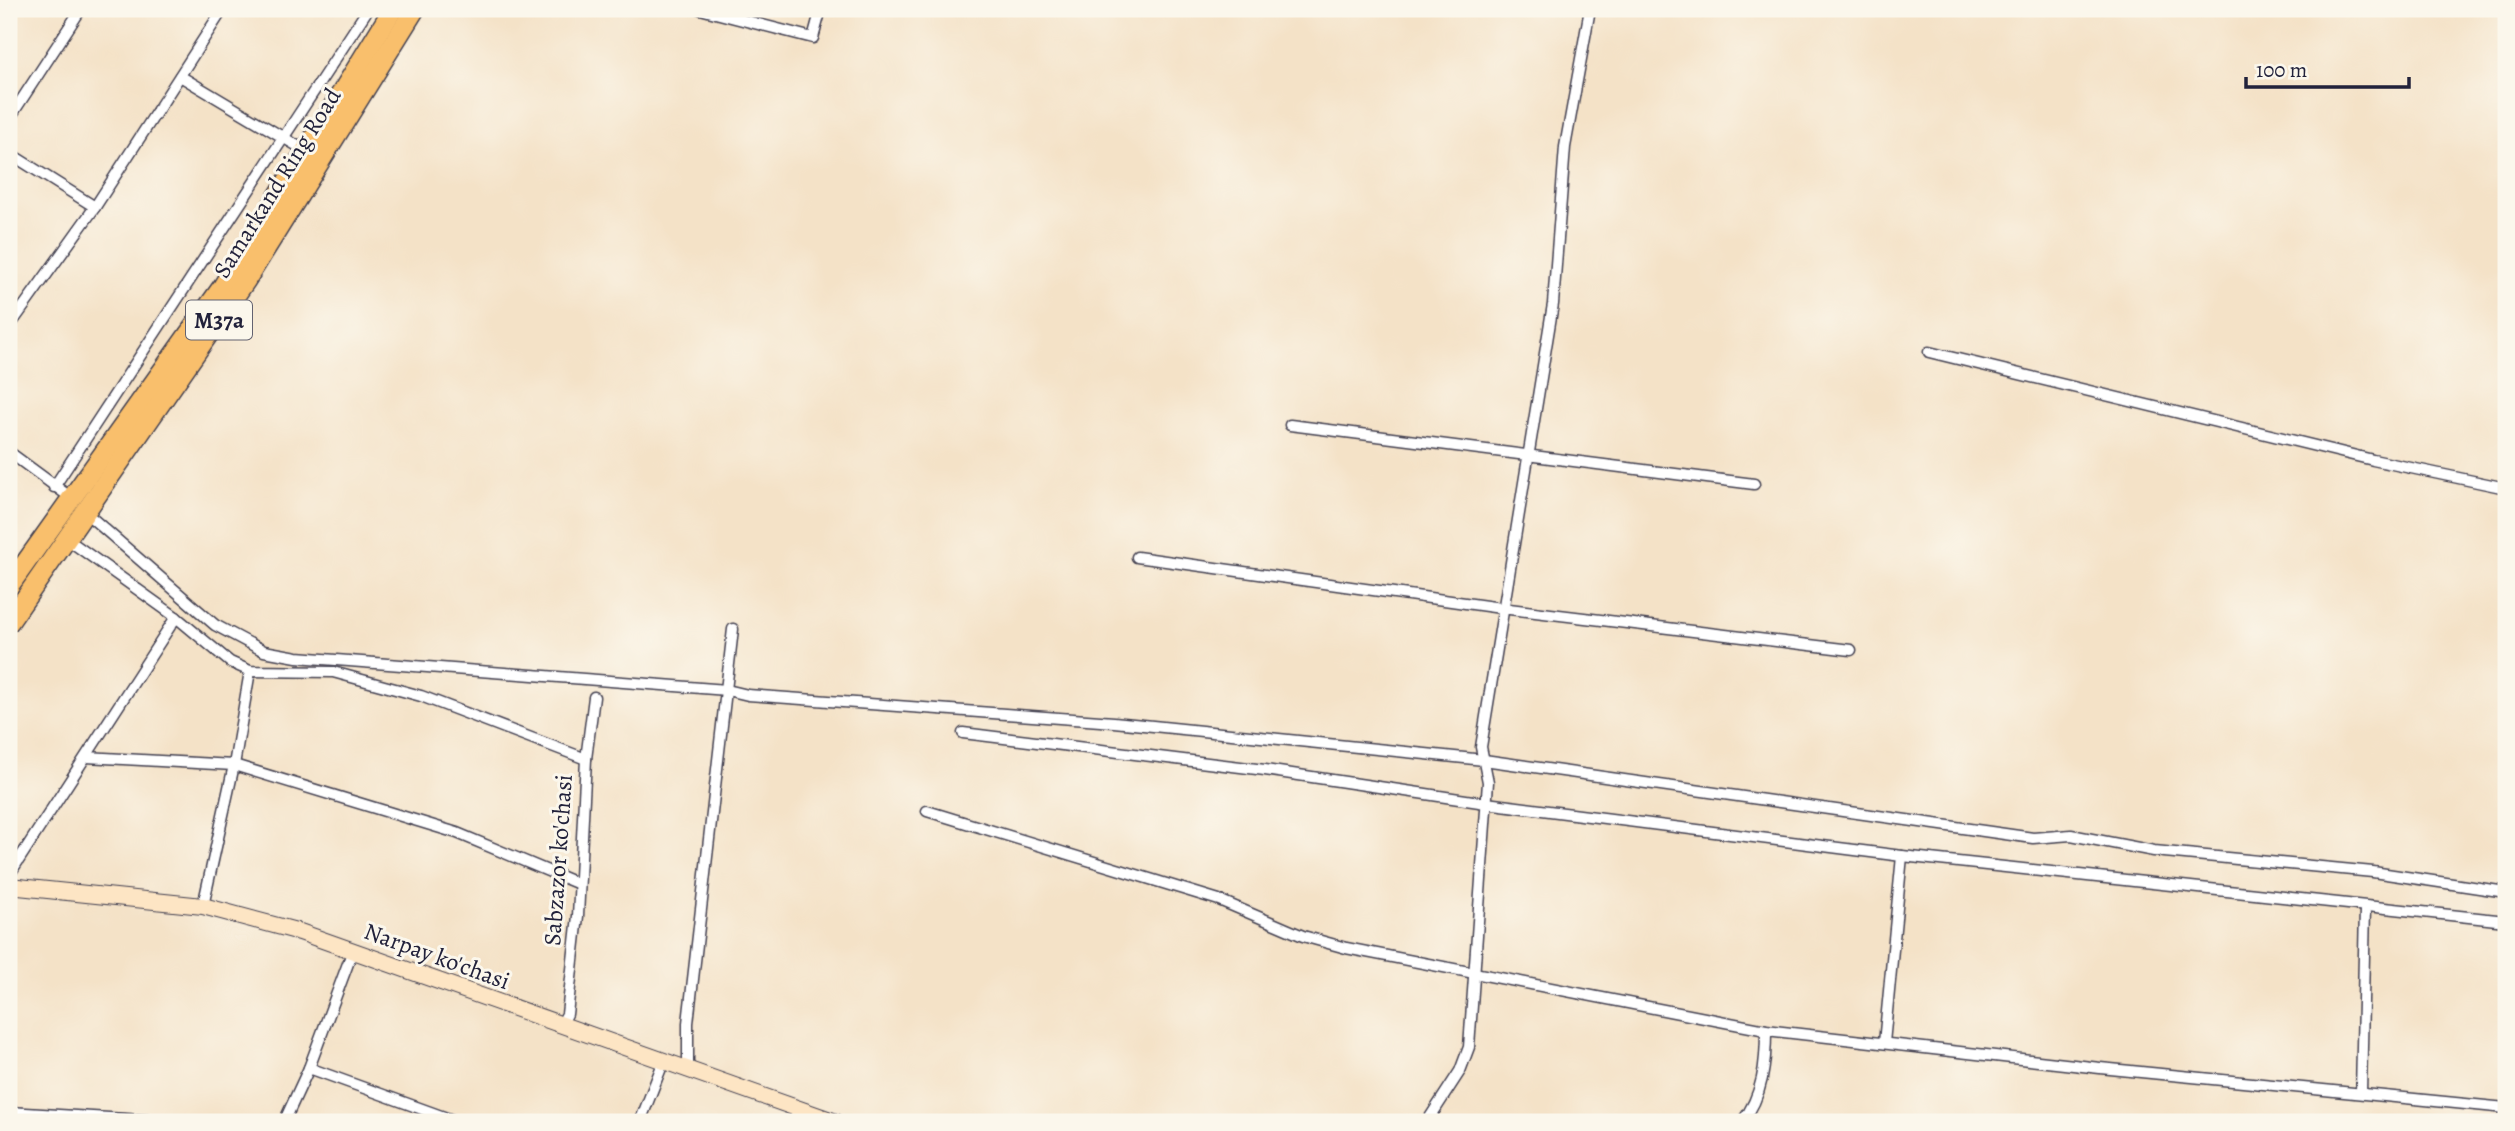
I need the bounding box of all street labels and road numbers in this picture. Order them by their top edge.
street label: Samarkand Ring Road [206,82,348,284]
road number: M37a [186,300,252,340]
street label: Sabzazor ko'chasi [536,773,580,947]
street label: Narpay ko'chasi [360,915,514,997]

